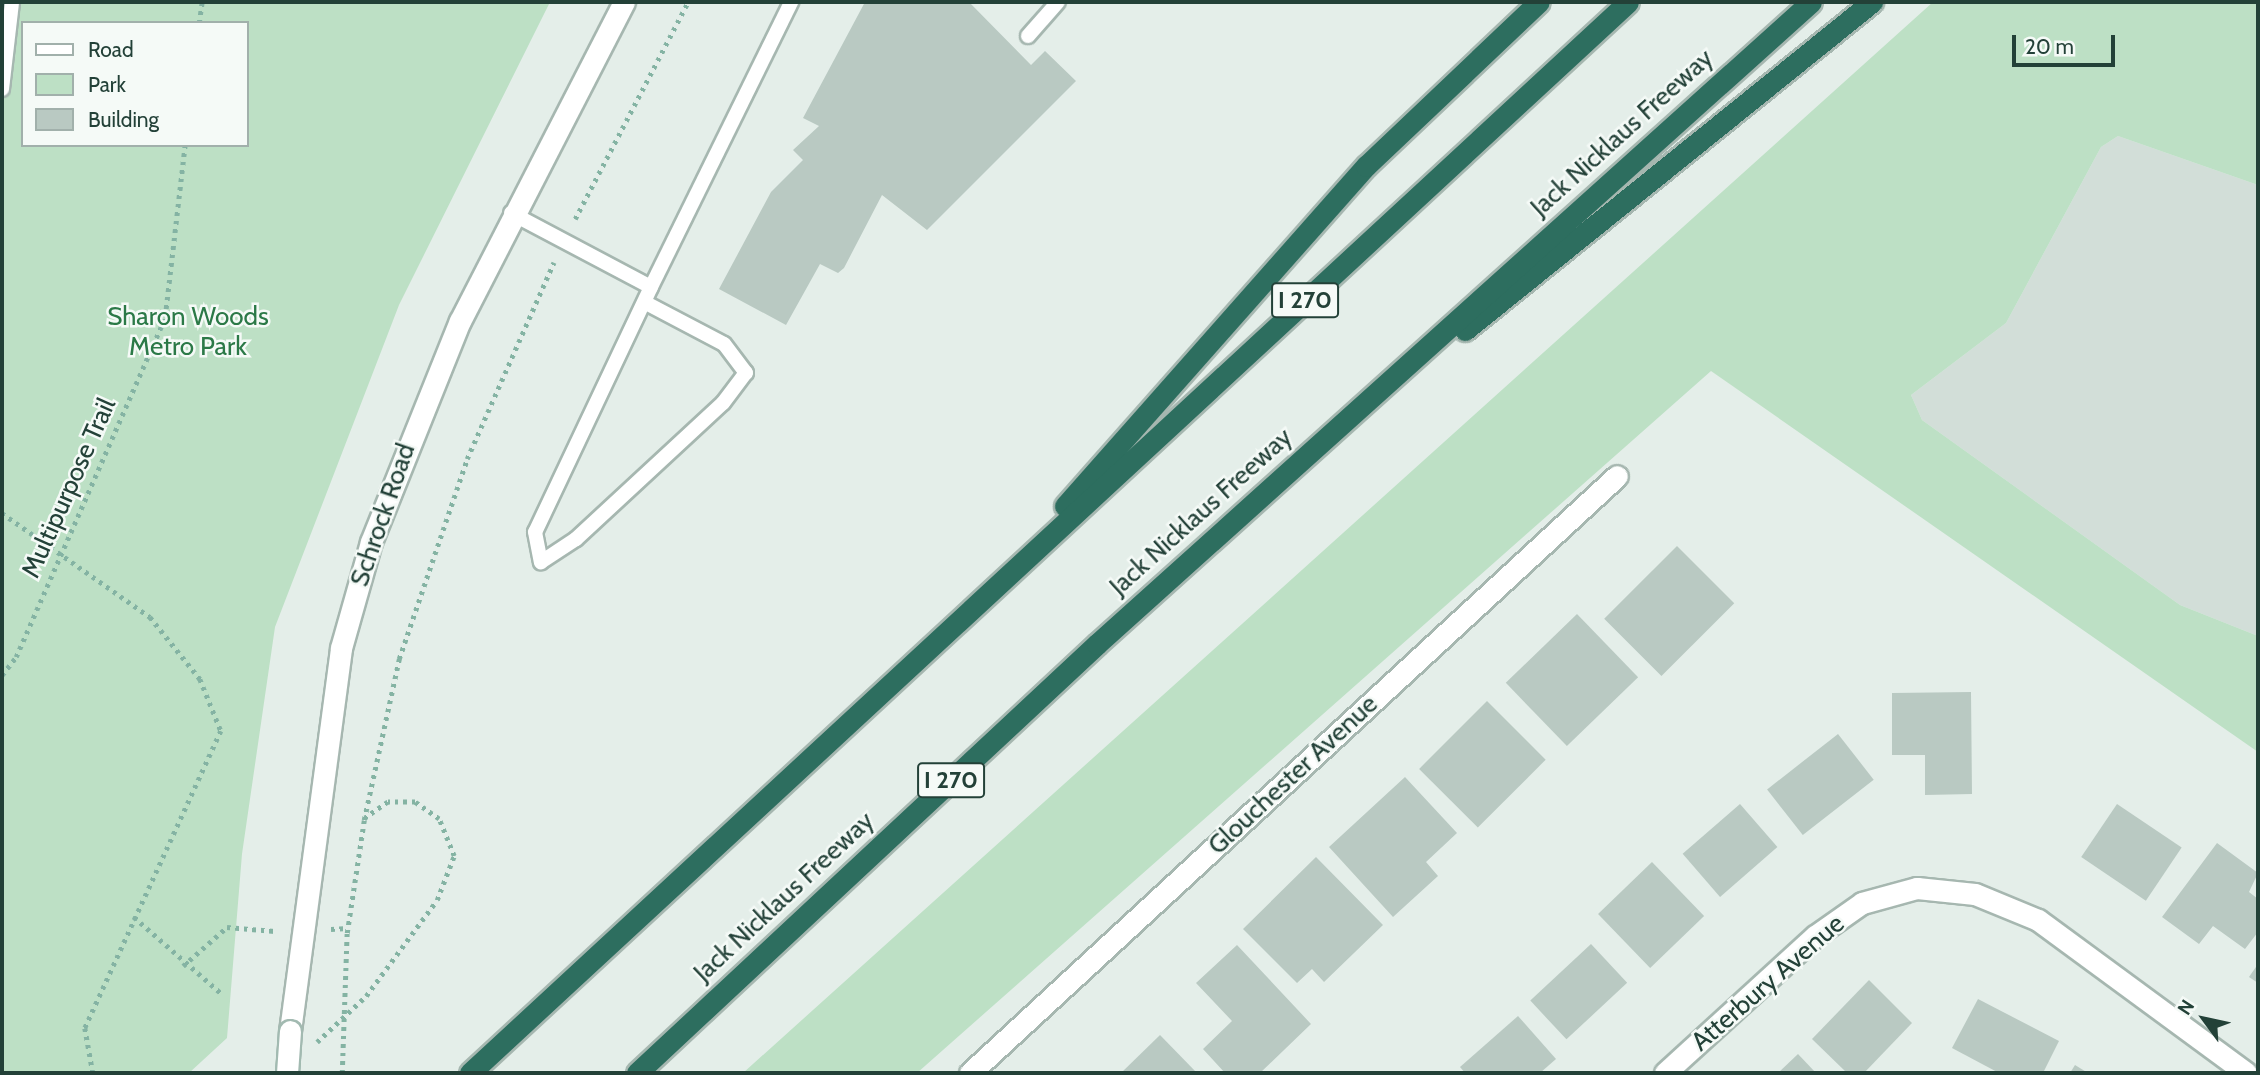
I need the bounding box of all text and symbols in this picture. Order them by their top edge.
legend [21,21,248,147]
scale bar [2015,21,2118,65]
text: 20 m [2025,34,2074,59]
text: Road [88,37,134,62]
street label: Jack Nicklaus Freeway [1524,43,1720,223]
text: Park [88,72,126,97]
text: Building [88,107,159,132]
road number: I 270 [1270,279,1340,320]
park label: Sharon Woods Metro Park [107,301,269,362]
street label: Multipurpose Trail [15,393,123,583]
street label: Jack Nicklaus Freeway [1103,422,1299,602]
street label: Schrock Road [344,440,422,590]
street label: Glouchester Avenue [1202,689,1384,861]
road number: I 270 [916,760,986,800]
street label: Jack Nicklaus Freeway [687,806,881,988]
street label: Atterbury Avenue [1685,908,1851,1058]
north arrow [2169,984,2239,1054]
text: N [2173,995,2199,1019]

